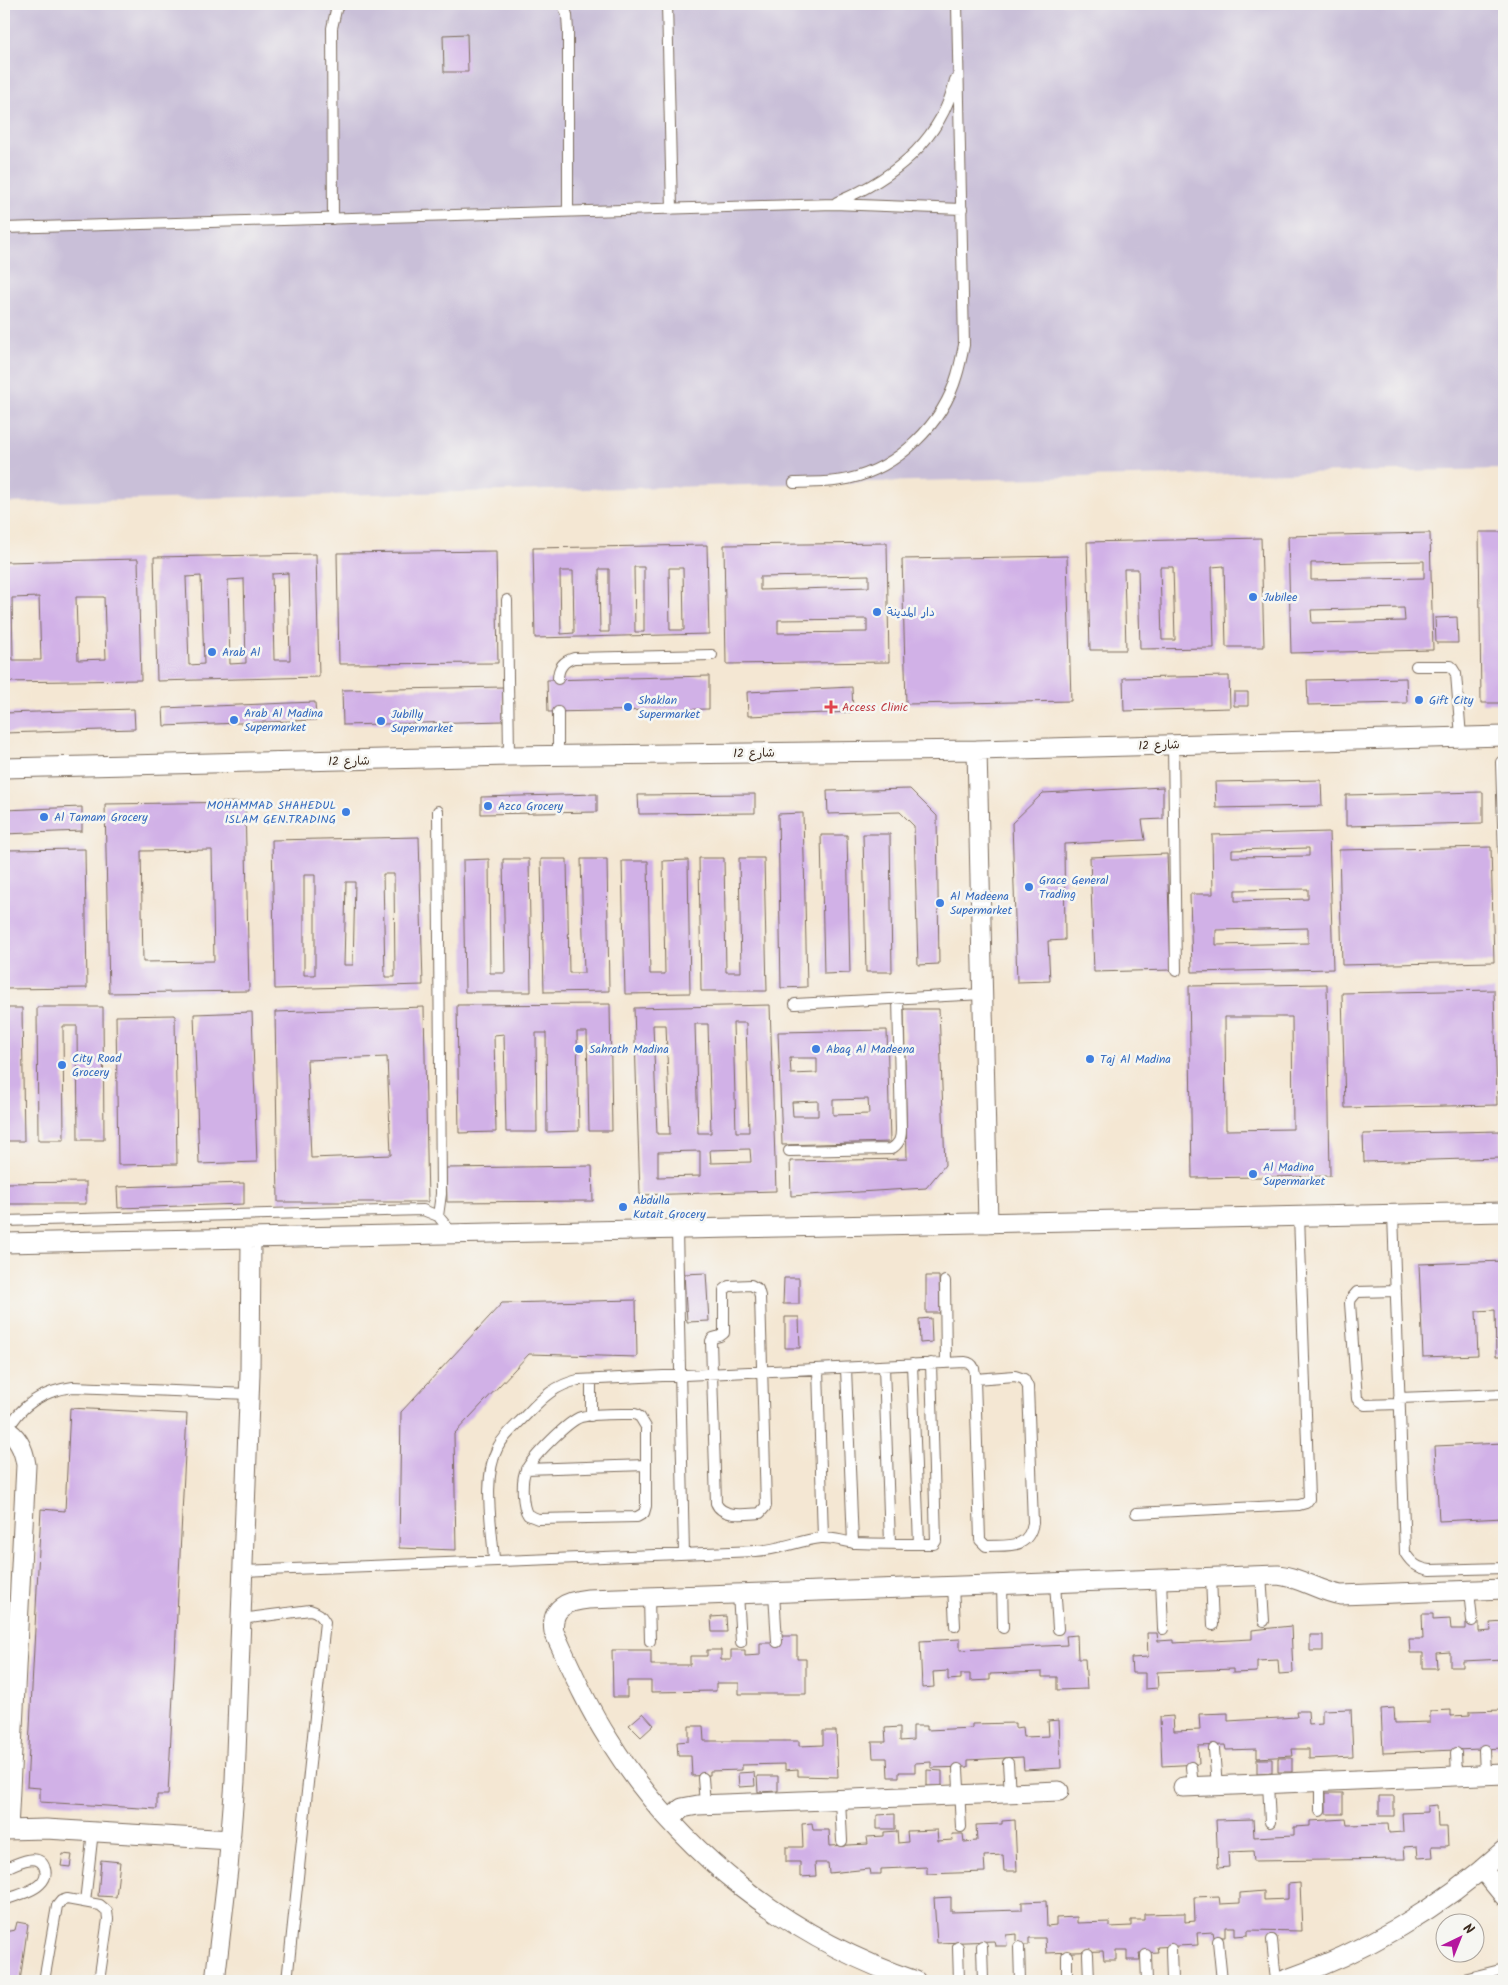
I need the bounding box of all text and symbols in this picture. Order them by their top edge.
place label: Jubilee [1263,588,1298,607]
marker: Jubilee [1247,591,1259,603]
place label: دار المدينة [887,603,935,622]
marker: دار المدينة [871,606,883,618]
place label: Arab Al [222,643,260,662]
marker: Arab Al [206,646,218,658]
place label: Shaklan Supermarket [638,691,700,724]
place label: Gift City [1429,691,1474,710]
marker: Gift City [1413,694,1425,706]
place label: Access Clinic [842,698,908,717]
marker: Access Clinic [824,700,838,714]
marker: Shaklan Supermarket [622,701,634,713]
place label: Arab Al Madina Supermarket [244,704,323,737]
place label: Jubilly Supermarket [391,705,453,738]
marker: Arab Al Madina Supermarket [228,714,240,726]
marker: Jubilly Supermarket [375,715,387,727]
street label: شارع 12 [1138,735,1180,756]
street label: شارع 12 [733,744,775,763]
street label: شارع 12 [328,752,370,771]
place label: MOHAMMAD SHAHEDUL ISLAM GEN.TRADING [207,796,336,829]
place label: Azco Grocery [498,797,564,816]
marker: Azco Grocery [482,800,494,812]
marker: MOHAMMAD SHAHEDUL ISLAM GEN.TRADING [340,806,352,818]
place label: Al Tamam Grocery [54,808,148,827]
marker: Al Tamam Grocery [38,811,50,823]
place label: Grace General Trading [1039,871,1109,904]
marker: Grace General Trading [1023,881,1035,893]
place label: Al Madeena Supermarket [950,887,1012,920]
marker: Al Madeena Supermarket [934,897,946,909]
place label: Sahrath Madina [589,1040,669,1059]
place label: Abaq Al Madeena [826,1040,915,1059]
marker: Sahrath Madina [573,1043,585,1055]
marker: Abaq Al Madeena [810,1043,822,1055]
place label: City Road Grocery [72,1049,122,1082]
place label: Taj Al Madina [1100,1050,1171,1069]
marker: Taj Al Madina [1084,1053,1096,1065]
marker: City Road Grocery [56,1059,68,1071]
place label: Al Madina Supermarket [1263,1158,1325,1191]
marker: Al Madina Supermarket [1247,1168,1259,1180]
place label: Abdulla Kutait Grocery [633,1191,706,1224]
marker: Abdulla Kutait Grocery [617,1201,629,1213]
north arrow [1436,1912,1486,1962]
text: N [1457,1918,1479,1940]

